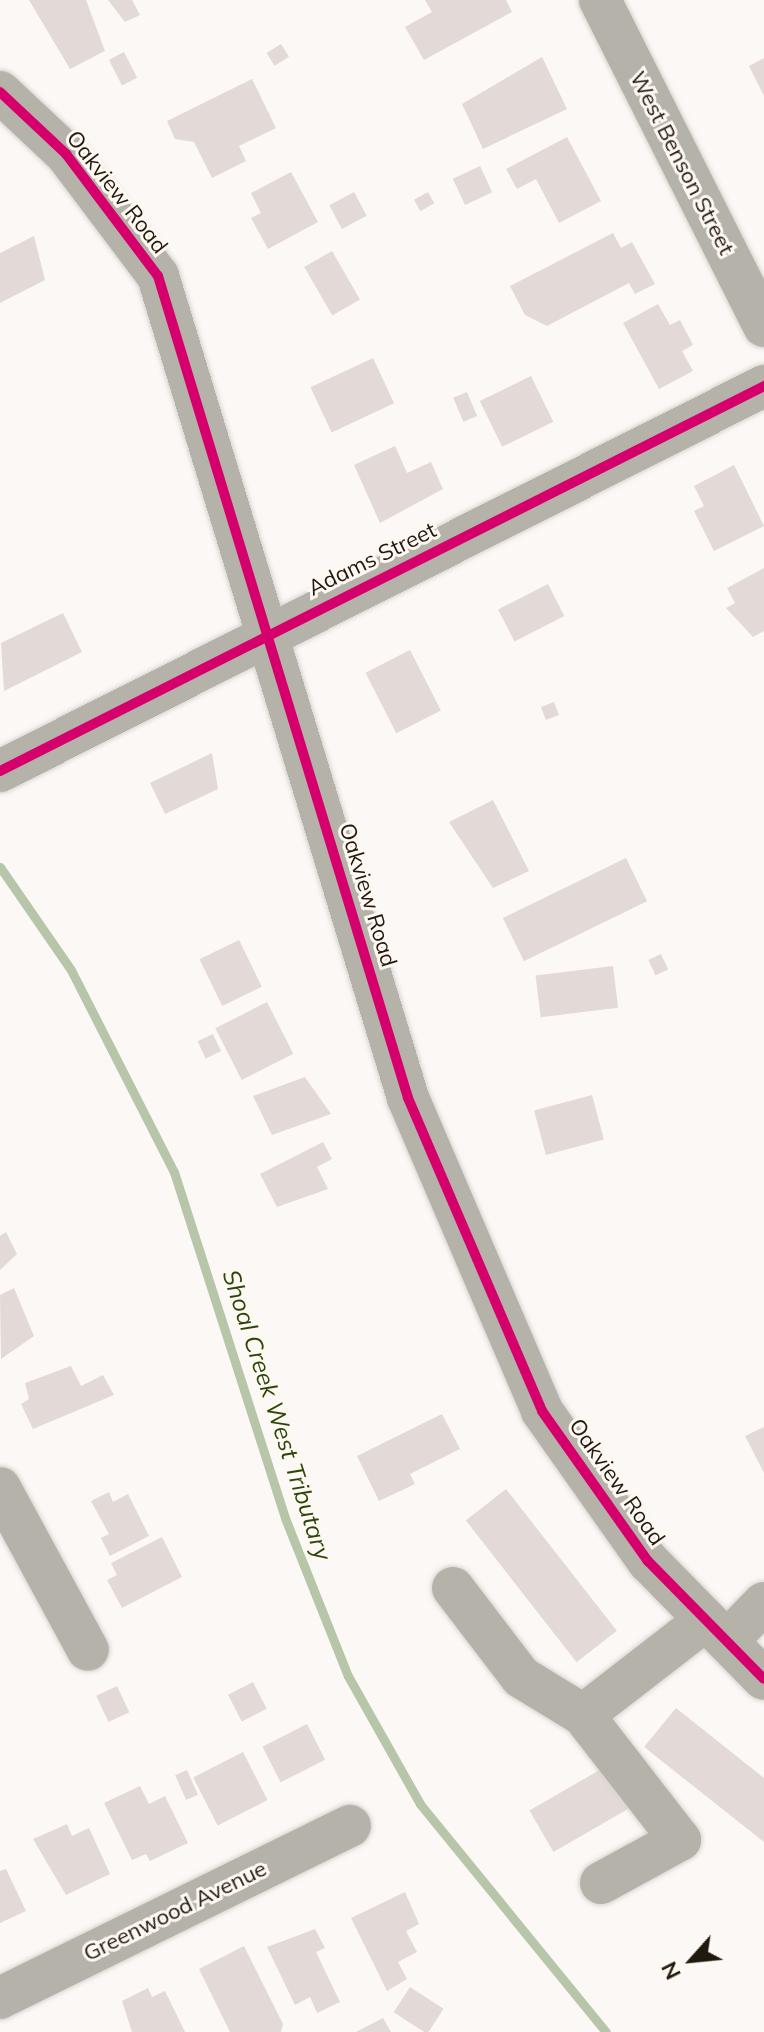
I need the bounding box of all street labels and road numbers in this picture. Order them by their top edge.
street label: West Benson Street [624,67,740,259]
street label: Oakview Road [61,125,173,259]
street label: Adams Street [304,517,440,601]
street label: Oakview Road [334,820,402,970]
street label: Oakview Road [564,1414,670,1550]
street label: Greenwood Avenue [79,1855,271,1967]

